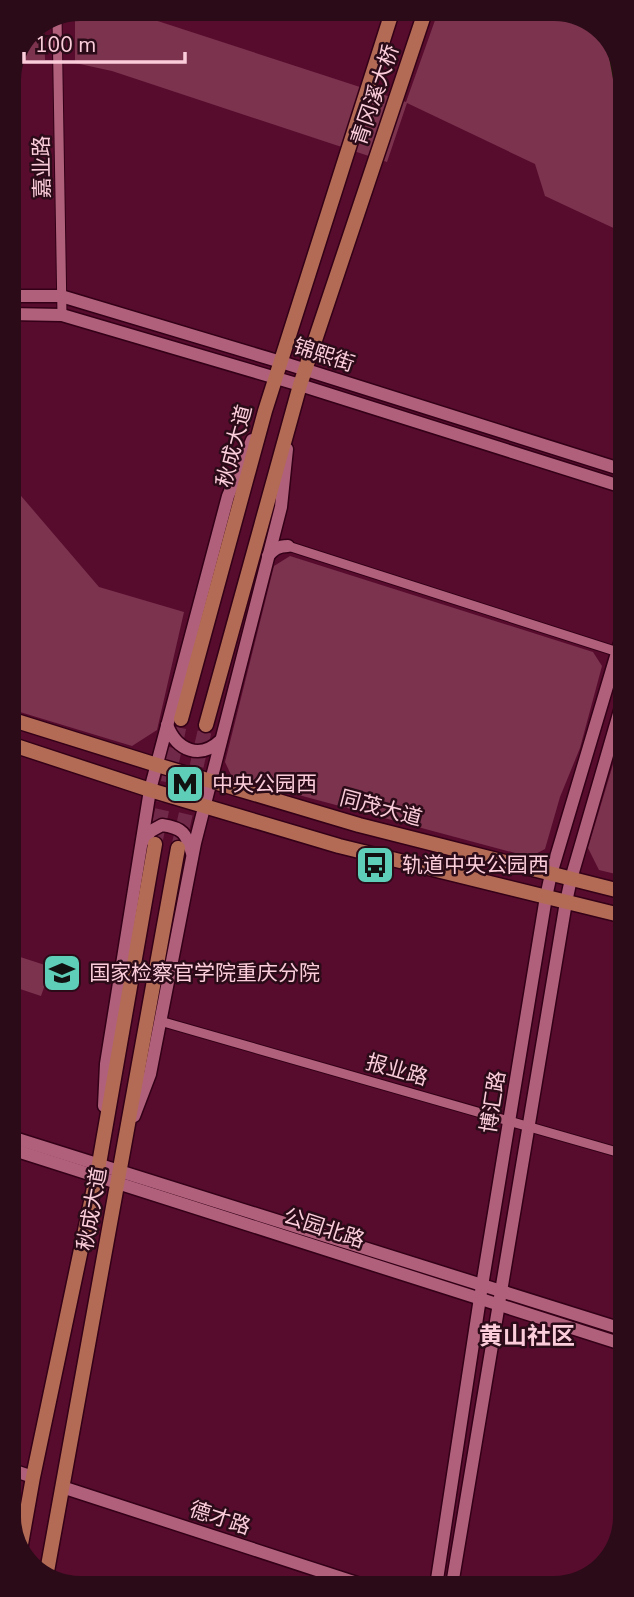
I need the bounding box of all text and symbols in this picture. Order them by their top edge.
scale bar [24,21,186,65]
text: 100 m [35,31,96,59]
street label: 青冈溪大桥 [345,41,405,149]
street label: 嘉业路 [27,135,57,199]
street label: 锦熙街 [290,332,358,378]
street label: 秋成大道 [210,402,258,490]
metro station icon: 中央公园西 [164,763,206,805]
place label: 中央公园西 [212,770,317,798]
street label: 同茂大道 [337,784,425,832]
bus stop icon: 轨道中央公园西 [354,844,396,886]
place label: 轨道中央公园西 [402,851,549,879]
school or university icon: 国家检察官学院重庆分院 [41,952,83,994]
place label: 国家检察官学院重庆分院 [89,959,320,987]
street label: 报业路 [363,1048,431,1092]
street label: 博汇路 [474,1069,512,1135]
street label: 秋成大道 [71,1165,113,1253]
street label: 公园北路 [280,1202,368,1254]
district label: 黄山社区 [479,1320,575,1352]
street label: 德才路 [186,1495,254,1541]

